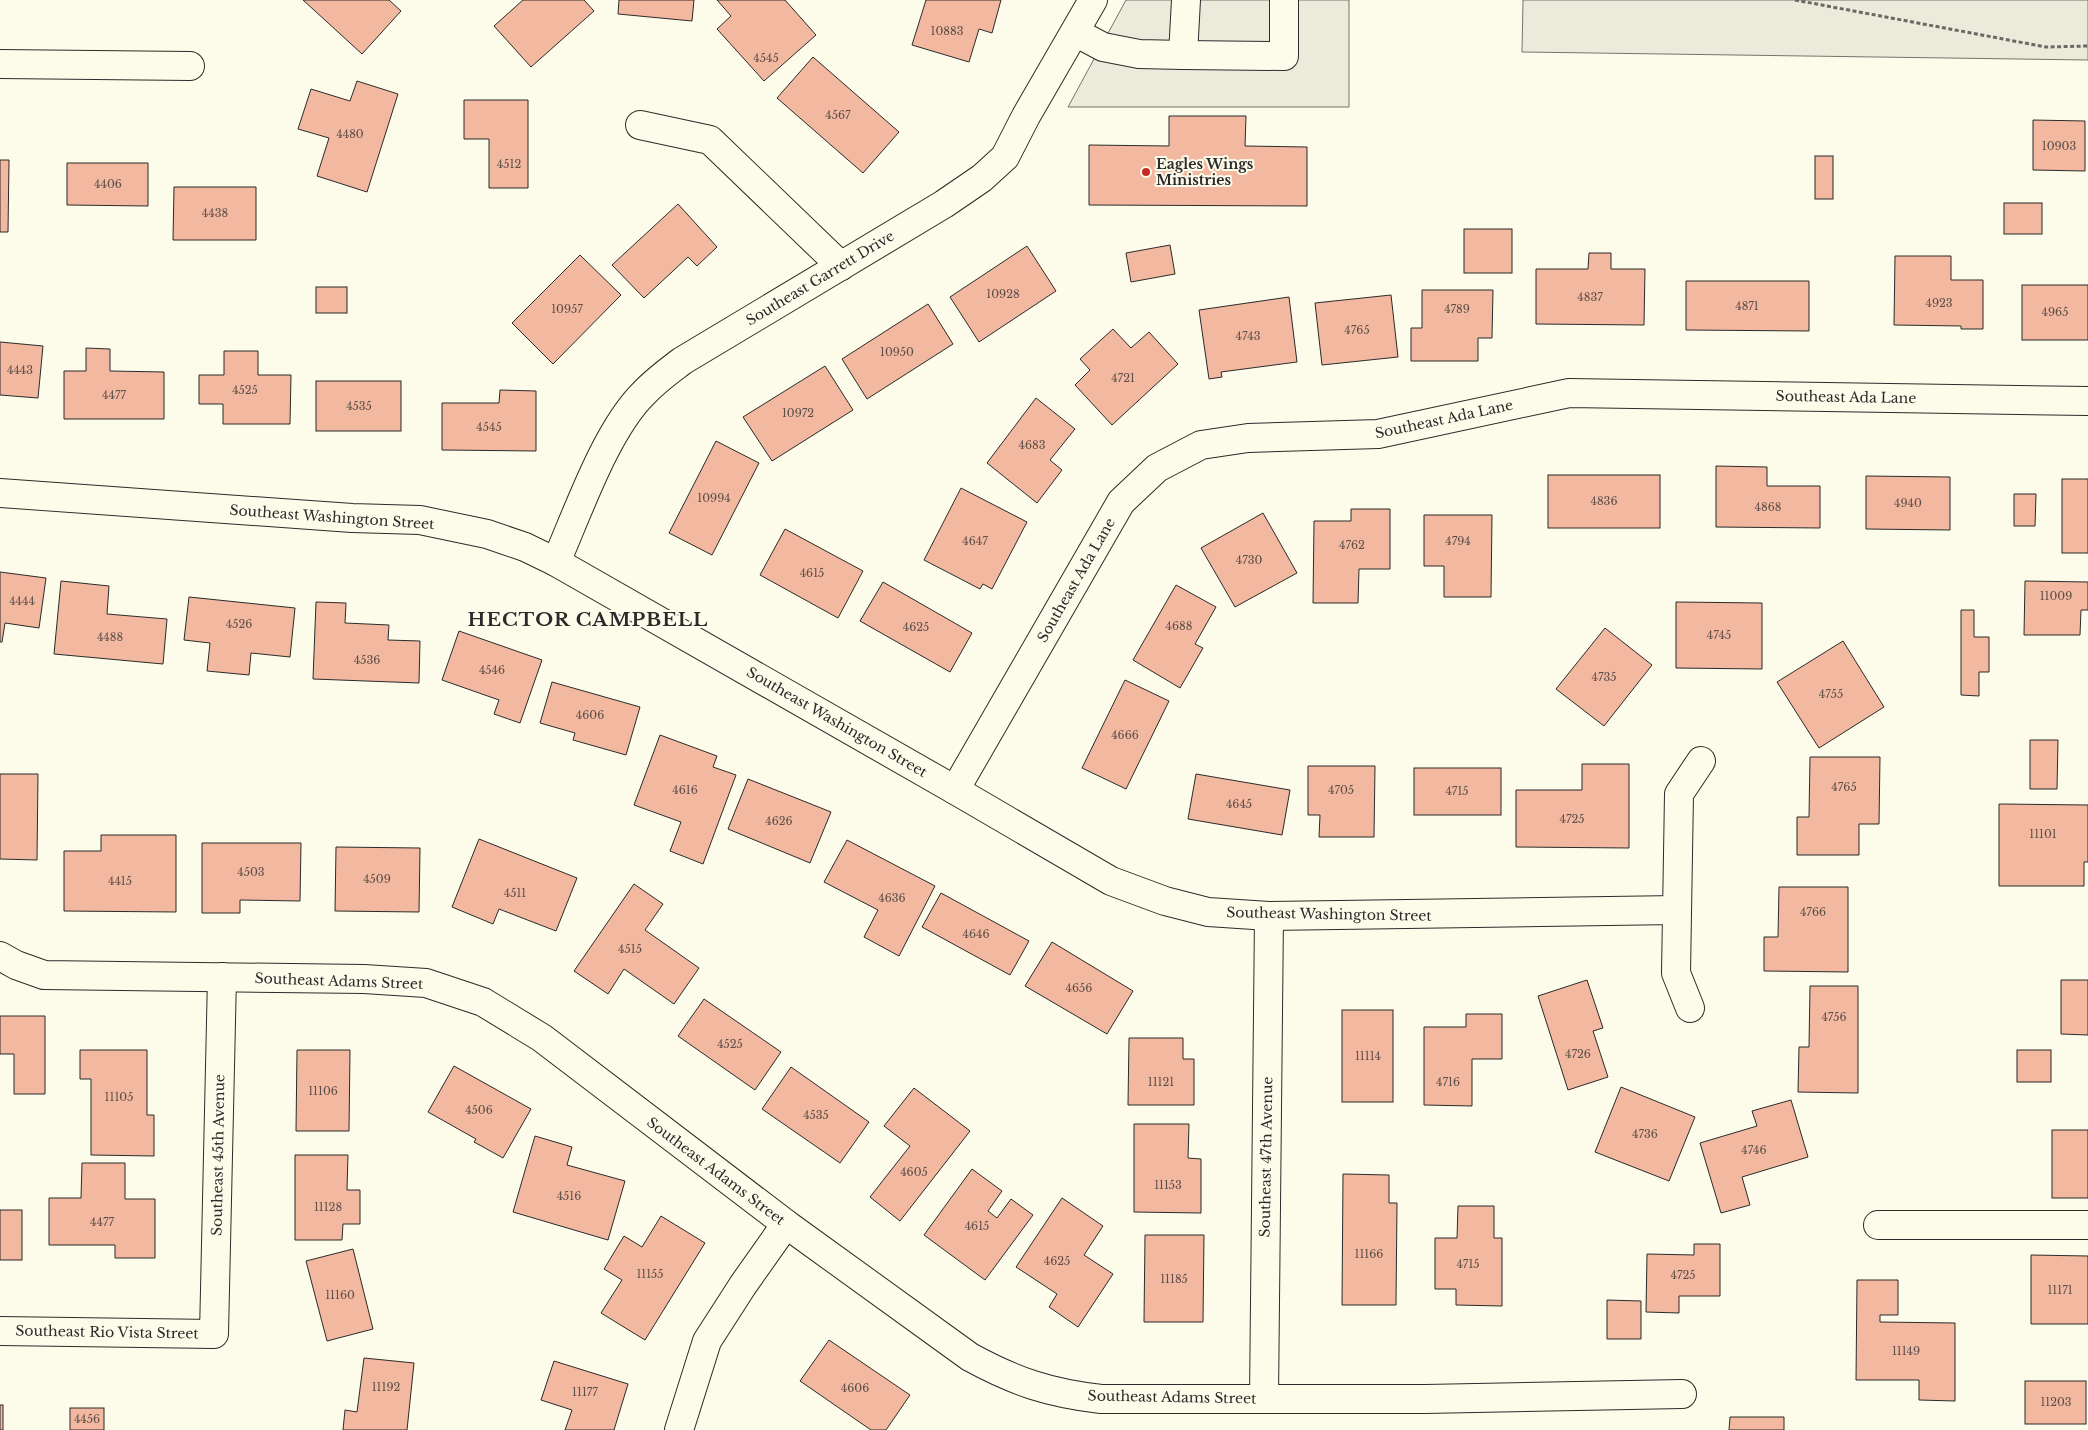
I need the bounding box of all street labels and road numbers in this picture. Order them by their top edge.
street label: Southeast Garrett Drive [743,227,897,329]
street label: Southeast Ada Lane [1776,387,1916,407]
street label: Southeast Ada Lane [1373,396,1515,442]
street label: Southeast Washington Street [229,501,436,533]
street label: Southeast Ada Lane [1033,515,1119,645]
street label: Southeast Washington Street [744,663,931,781]
street label: Southeast Washington Street [1226,903,1433,925]
street label: Southeast Adams Street [254,969,424,993]
street label: Southeast 45th Avenue [208,1074,228,1236]
street label: Southeast 47th Avenue [1256,1076,1276,1238]
street label: Southeast Adams Street [643,1113,789,1229]
street label: Southeast Rio Vista Street [15,1321,200,1343]
street label: Southeast Adams Street [1088,1387,1257,1407]

